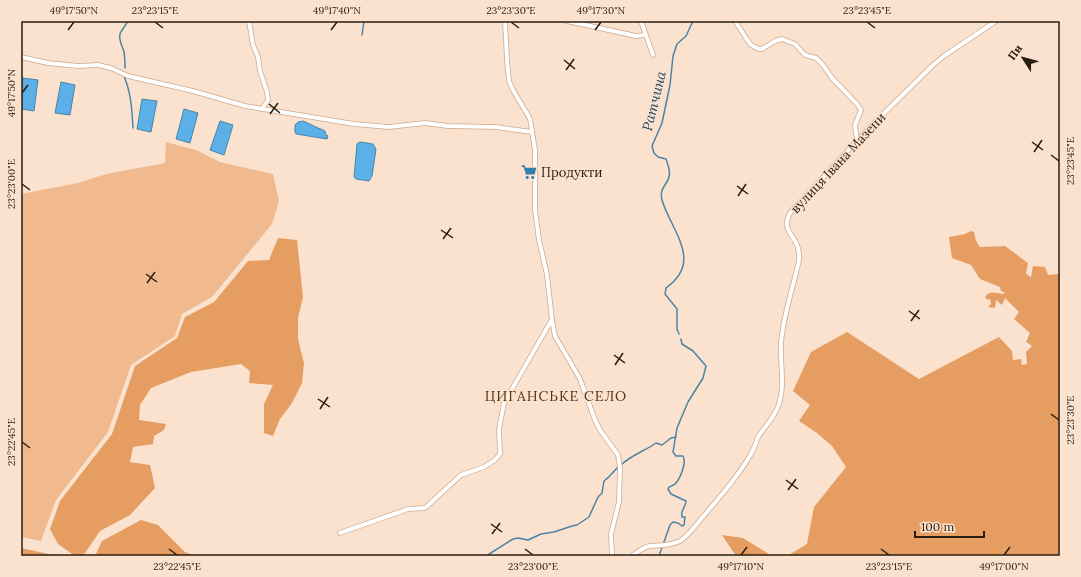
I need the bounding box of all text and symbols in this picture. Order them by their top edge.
text: 49°17'50"N [50,4,99,17]
text: 23°23'15"E [132,4,178,17]
text: 49°17'40"N [313,4,361,17]
text: 23°23'30"E [486,4,536,17]
text: 49°17'30"N [577,4,626,17]
text: 23°23'45"E [843,4,891,17]
north arrow [1003,38,1043,78]
text: Пн [1005,42,1025,63]
text: 49°17'50"N [5,68,18,117]
water label: Ратчина [638,69,670,133]
street label: вулиця Івана Мазепи [787,109,889,217]
text: 23°23'45"E [1064,137,1077,185]
text: 23°23'00"E [5,159,18,209]
supermarket icon: Продукти [520,163,538,181]
place label: Продукти [541,164,602,181]
district label: ЦИГАНСЬКЕ СЕЛО [485,387,627,405]
text: 23°23'30"E [1064,395,1077,445]
text: 23°22'45"E [5,418,18,466]
scale bar [915,513,984,539]
text: 100 m [921,519,954,534]
text: 23°22'45"E [153,560,201,573]
text: 23°23'00"E [508,560,558,573]
text: 49°17'10"N [718,560,765,573]
text: 23°23'15"E [866,560,912,573]
text: 49°17'00"N [979,560,1029,573]

